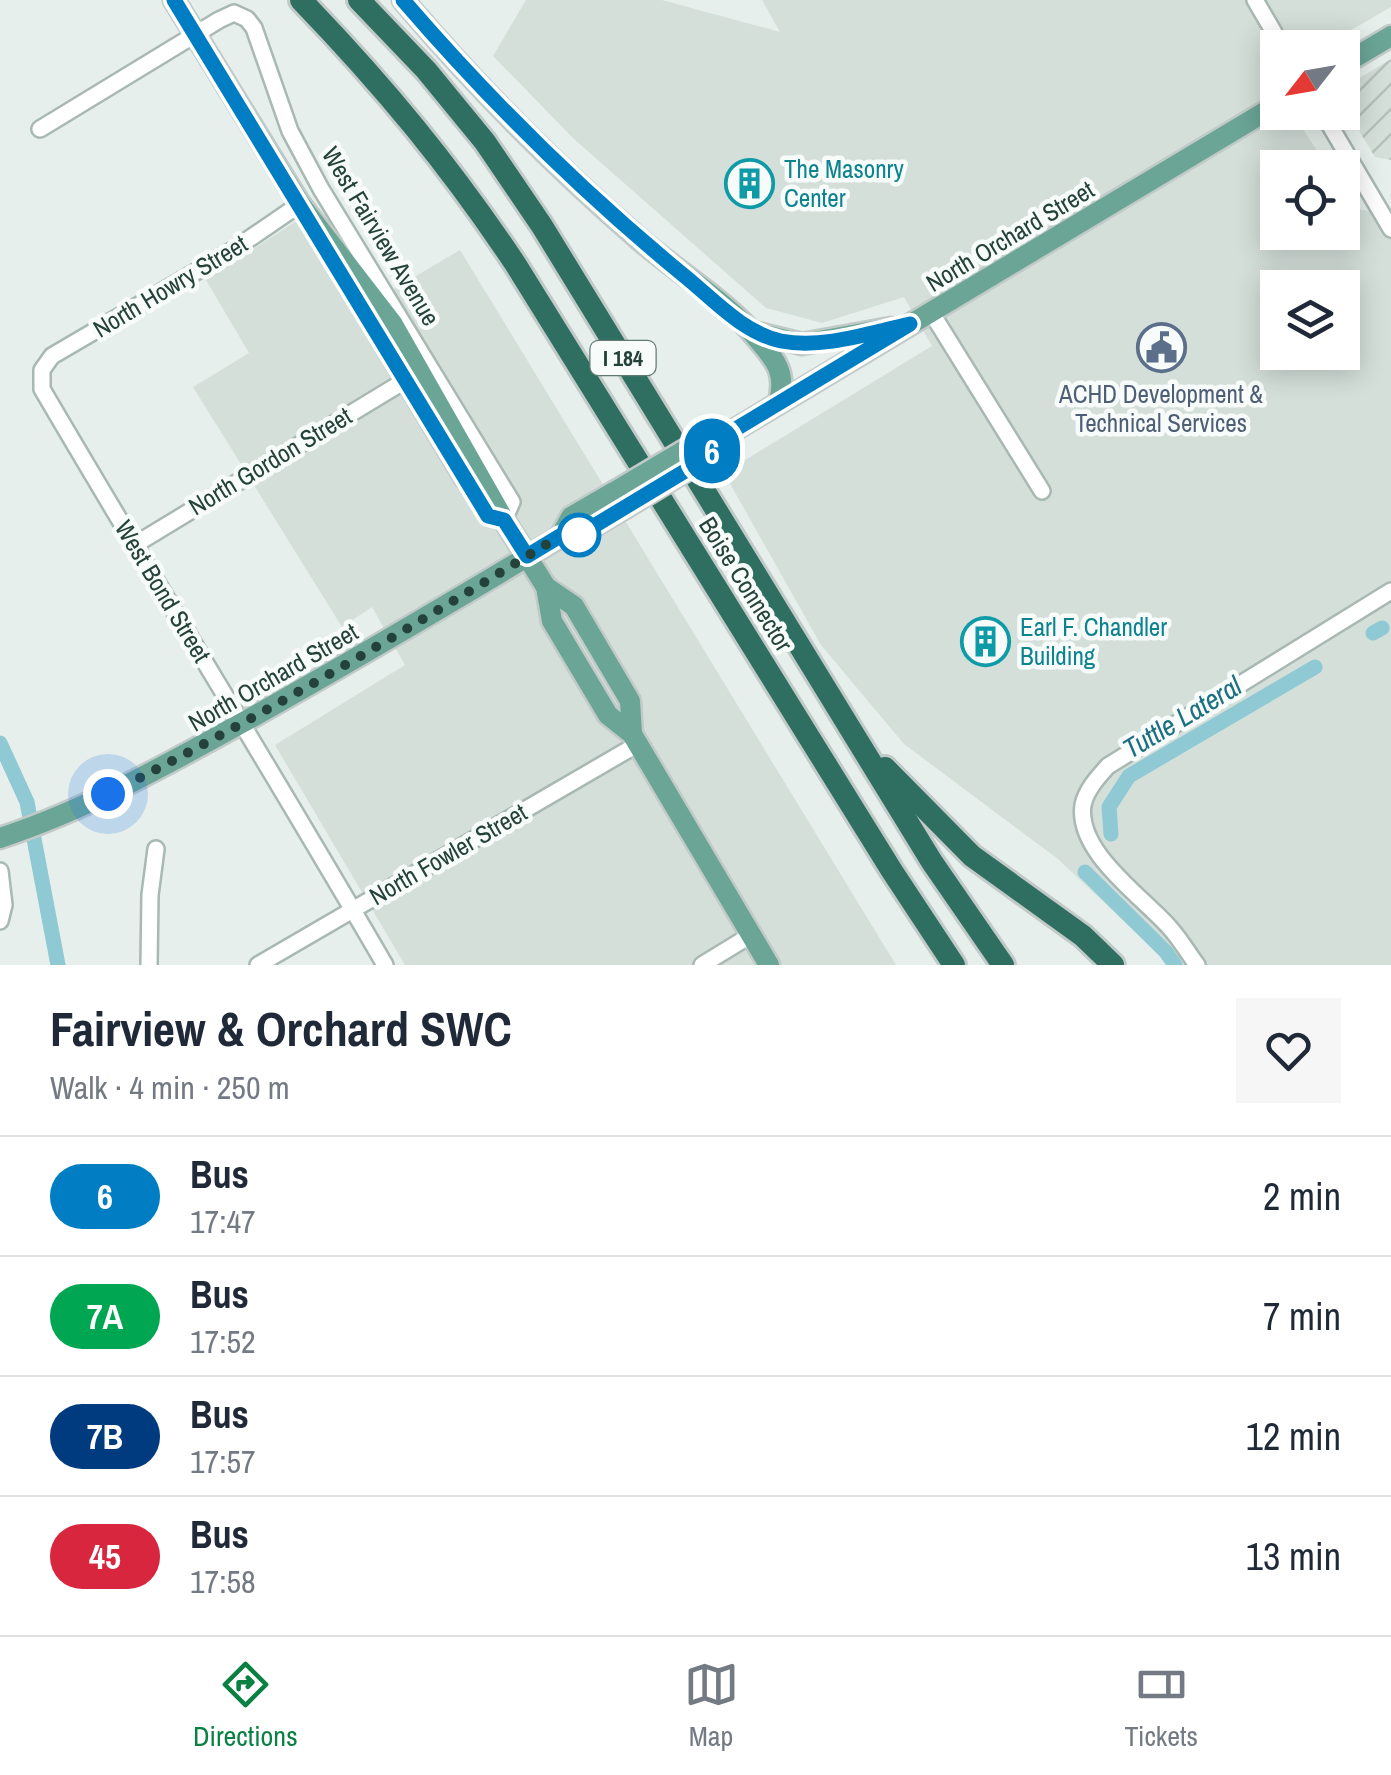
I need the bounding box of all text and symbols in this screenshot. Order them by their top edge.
north arrow [1260,30,1360,130]
map controls [1260,30,1360,370]
street label: West Fairview Avenue [314,140,448,332]
button: locate [1260,150,1360,250]
place label: The Masonry Center [784,152,904,215]
building icon: The Masonry Center [723,157,775,209]
street label: North Orchard Street [920,172,1101,300]
street label: North Howry Street [87,226,254,345]
button: layers [1260,270,1360,370]
public building icon: ACHD Development & Technical Services [1135,322,1187,374]
road number: I 184 [590,341,656,375]
place label: ACHD Development & Technical Services [1058,377,1263,440]
street label: North Gordon Street [182,399,358,523]
line badge: 6 [680,418,744,484]
text: 6 [704,428,720,475]
street label: Boise Connector [691,510,801,658]
street label: West Bond Street [107,514,219,669]
unlabelled marker [558,514,600,556]
place label: Earl F. Chandler Building [1020,610,1167,673]
street label: North Orchard Street [182,615,364,739]
building icon: Earl F. Chandler Building [959,615,1011,667]
water label: Tuttle Lateral [1116,666,1249,767]
your location [83,769,133,819]
street label: North Fowler Street [363,795,533,913]
text: Fairview & Orchard SWC [50,996,512,1061]
button: heart [1236,998,1341,1103]
text: Walk · 4 min · 250 m [50,1066,290,1109]
text: Bus [190,1149,249,1200]
text: 2 min [1263,1171,1341,1222]
text: 6 [97,1173,113,1220]
text: 17:47 [190,1200,256,1243]
text: Bus [190,1269,249,1320]
text: 7 min [1263,1291,1341,1342]
text: 7A [87,1293,123,1340]
text: 17:52 [190,1320,256,1363]
text: Bus [190,1389,249,1440]
text: 12 min [1246,1411,1341,1462]
text: 7B [87,1413,123,1460]
text: 17:57 [190,1440,256,1483]
text: Bus [190,1509,249,1560]
text: 13 min [1246,1531,1341,1582]
text: 45 [89,1533,121,1580]
text: 17:58 [190,1560,256,1603]
tab: Directions [193,1657,298,1755]
tab: Map [684,1657,739,1755]
tab: Tickets [1124,1657,1198,1755]

